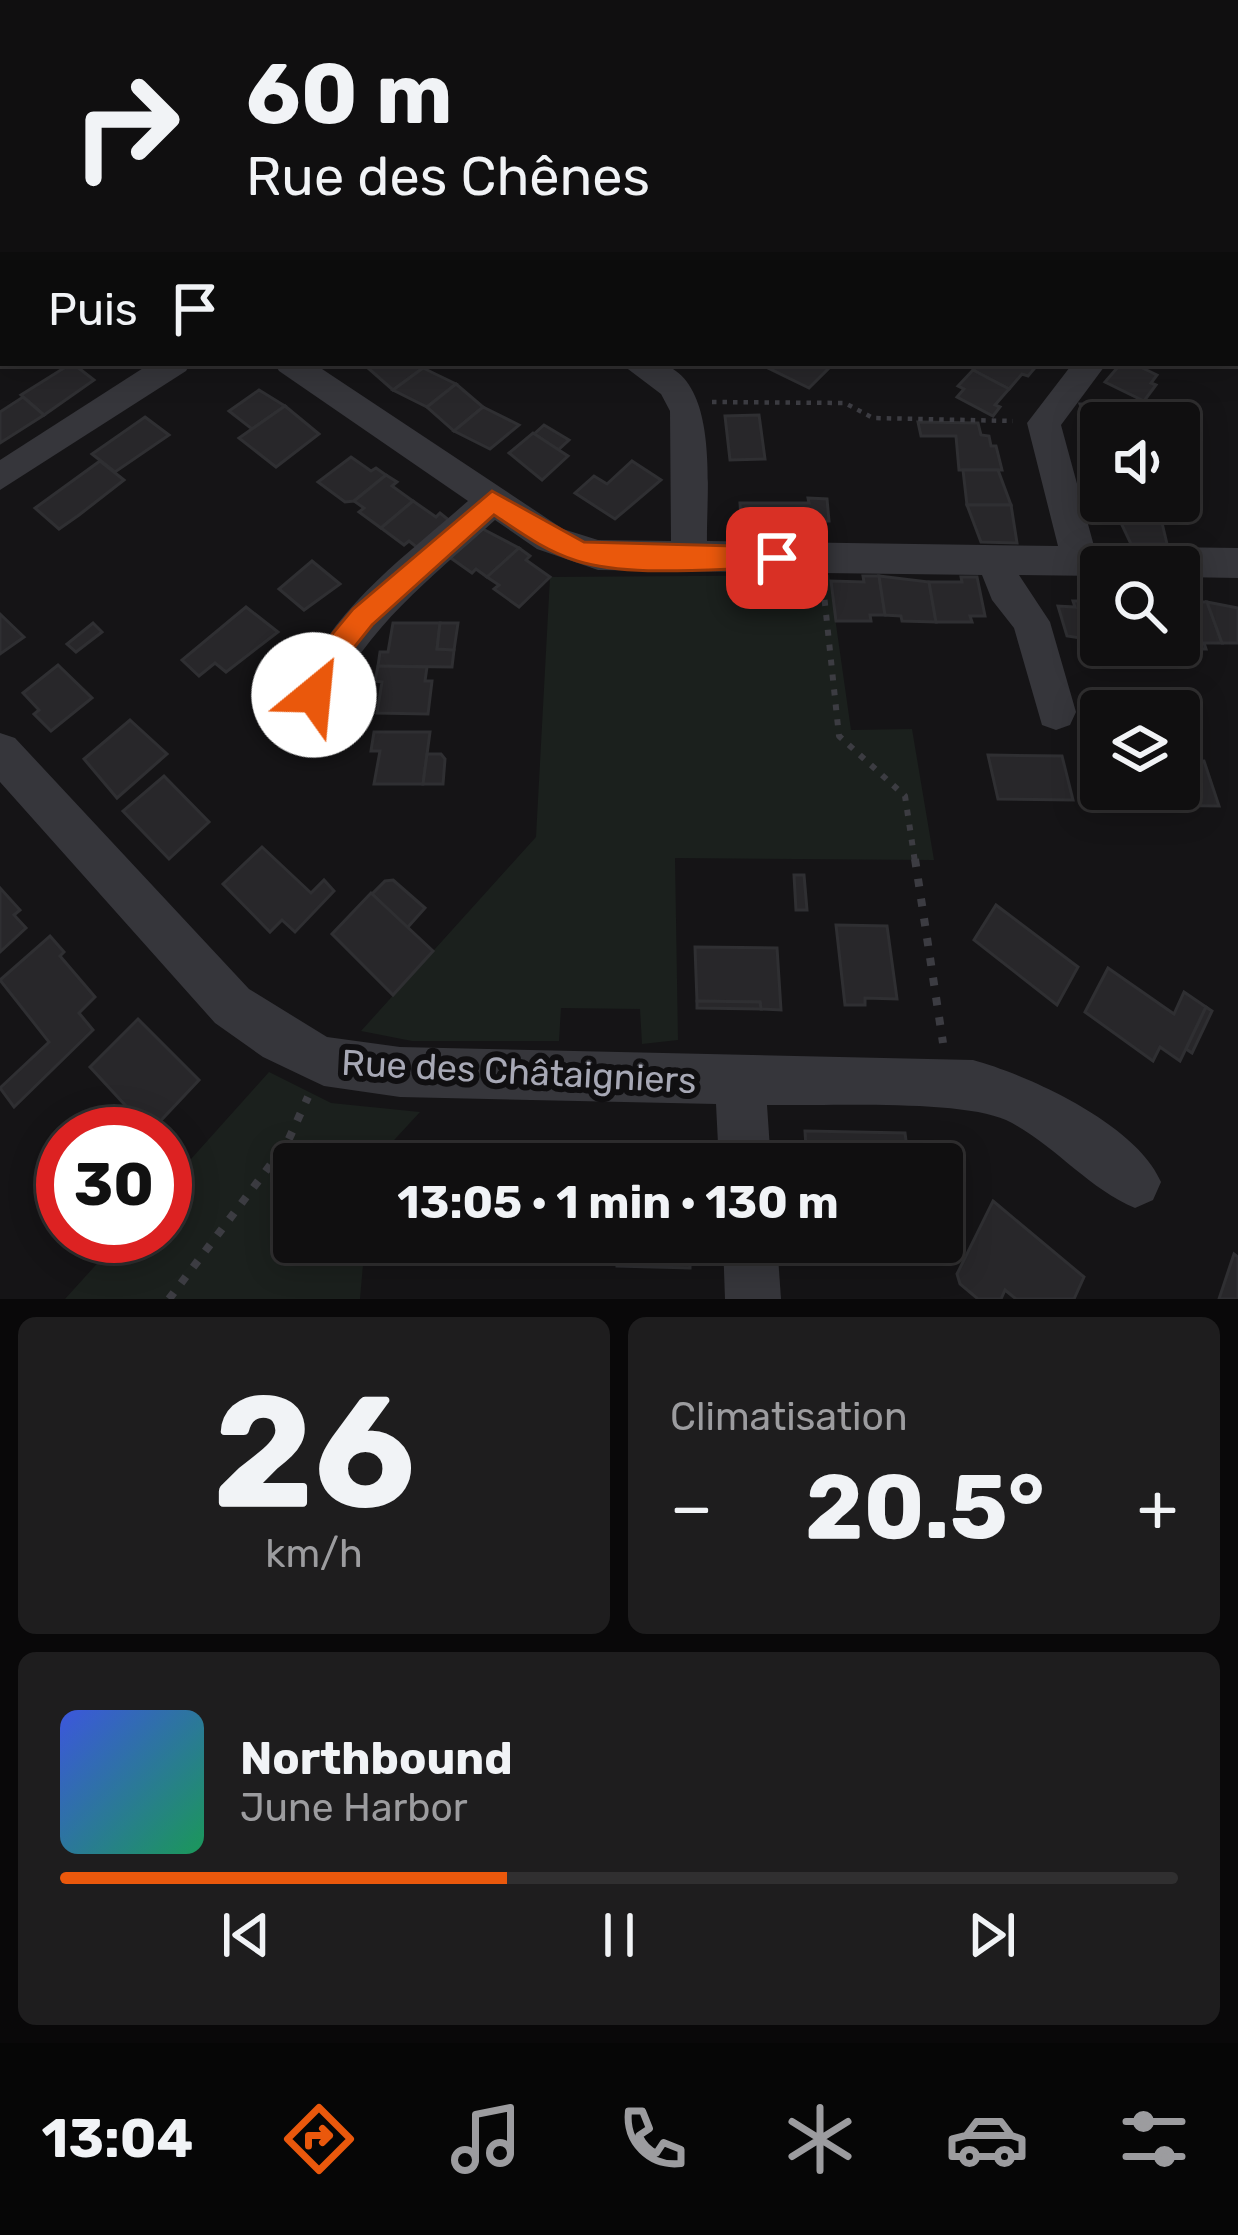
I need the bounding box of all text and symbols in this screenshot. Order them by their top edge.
text: 60 m [246,44,453,144]
icon: right [48,48,204,204]
text: Rue des Chênes [246,145,650,209]
icon: arrive [162,276,228,342]
text: Puis [48,283,138,336]
map controls [1080,402,1200,810]
button: sound [1080,402,1200,522]
pin [726,507,828,609]
icon: arrive [744,525,810,591]
button: search [1080,546,1200,666]
position arrow [251,632,377,758]
button: layers [1080,690,1200,810]
street label: Rue des Châtaigniers [340,1041,698,1102]
speed limit sign: 30 [36,1107,192,1263]
text: 13:05 · 1 min · 130 m [397,1176,839,1229]
text: 26 [213,1360,415,1545]
text: Climatisation [670,1394,908,1440]
text: 20.5° [805,1454,1045,1561]
text: − [670,1468,713,1547]
text: + [1137,1468,1178,1547]
text: km/h [265,1531,363,1577]
text: Northbound [240,1732,513,1785]
text: June Harbor [240,1785,468,1831]
icon: previous [213,1902,279,1968]
icon: pause [586,1902,652,1968]
icon: next [959,1902,1025,1968]
icon: directions [277,2097,361,2181]
icon: music [444,2097,528,2181]
icon: phone [611,2097,695,2181]
icon: climate [778,2097,862,2181]
icon: car [945,2097,1029,2181]
icon: filters [1112,2097,1196,2181]
text: 13:04 [42,2107,193,2171]

